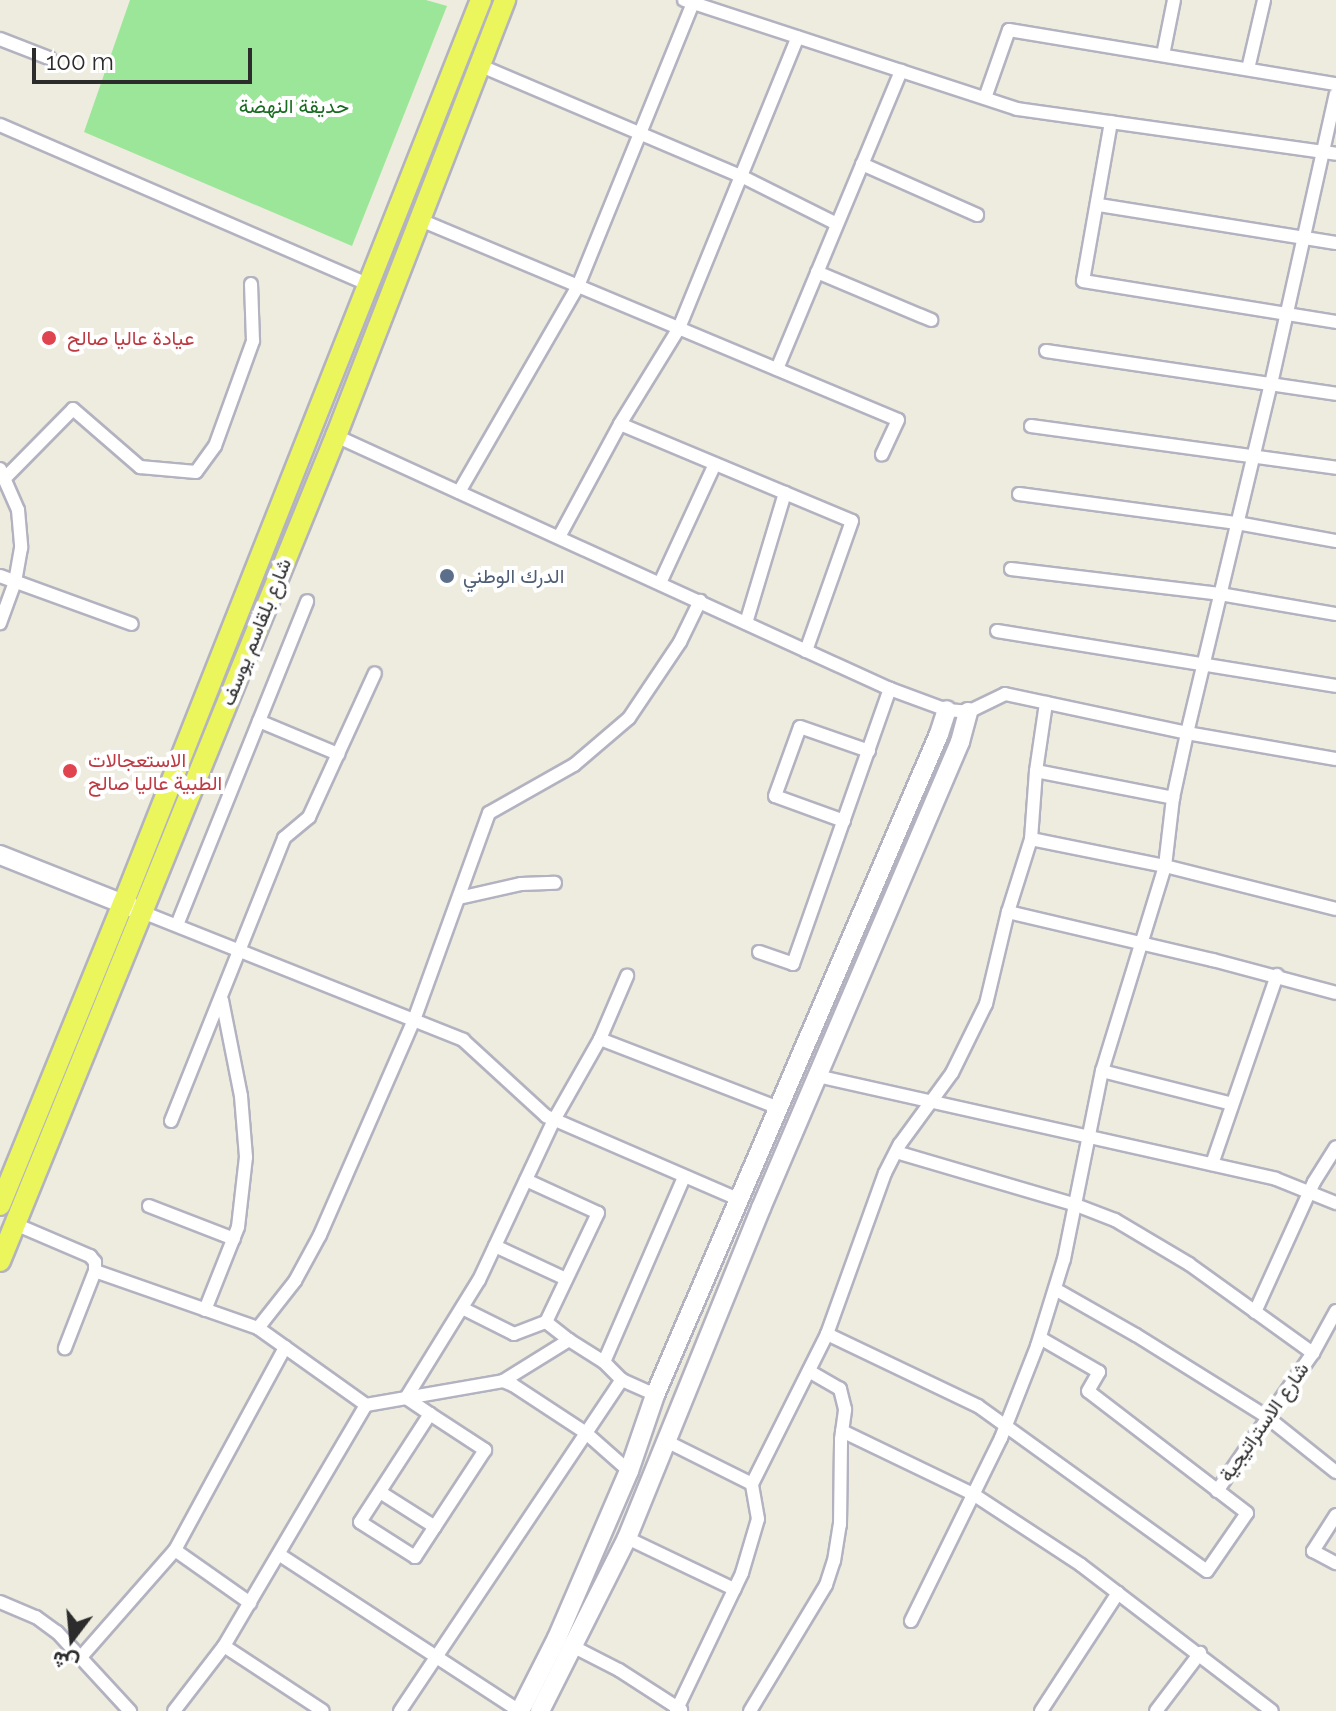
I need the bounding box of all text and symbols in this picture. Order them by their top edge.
scale bar [36,32,256,82]
text: 100 m [46,47,114,76]
park label: حديقة النهضة [239,94,349,118]
place label: عيادة عاليا صالح [67,326,194,350]
marker: عيادة عاليا صالح [38,327,60,349]
street label: شارع بلقاسم يوسف [215,555,297,709]
place label: الدرك الوطني [463,564,564,588]
marker: الدرك الوطني [438,567,456,585]
place label: الاستعجالات الطبية عاليا صالح [88,748,222,795]
marker: الاستعجالات الطبية عاليا صالح [59,760,81,782]
street label: شارع الاستراتيجية [1214,1358,1314,1486]
north arrow [32,1599,112,1679]
text: ش [49,1646,82,1678]

